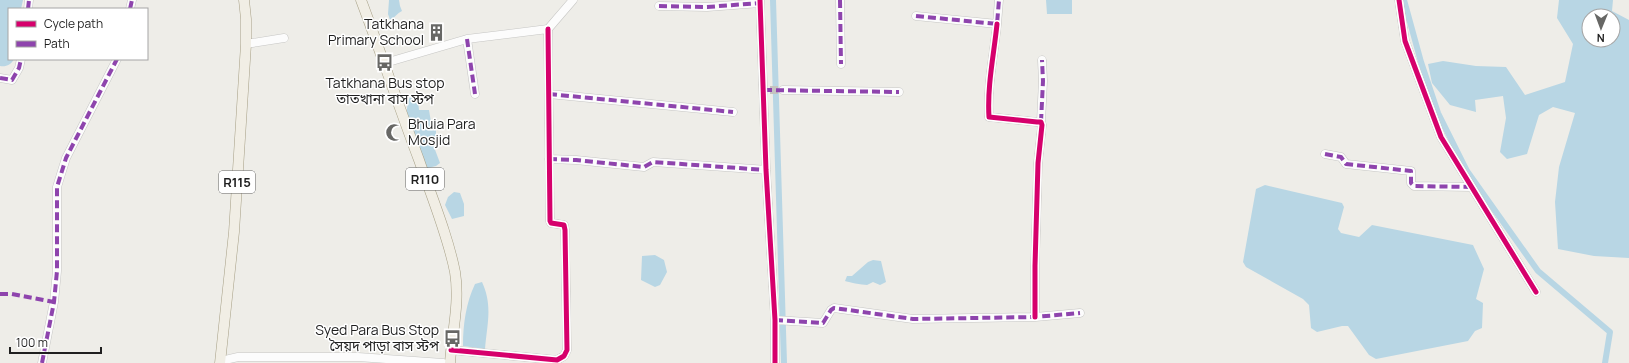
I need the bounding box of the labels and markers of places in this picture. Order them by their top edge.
place label: Tatkhana Primary School [328,14,424,49]
building icon: Tatkhana Primary School [427,22,447,42]
bus stop icon: Tatkhana Bus stop তাতখানা বাস স্টপ [375,53,395,73]
place label: Tatkhana Bus stop তাতখানা বাস স্টপ [326,73,444,108]
place label: Bhuia Para Mosjid [408,114,476,149]
mosque icon: Bhuia Para Mosjid [385,122,405,142]
place label: Syed Para Bus Stop সৈয়দ পাড়া বাস স্টপ [315,320,440,355]
bus stop icon: Syed Para Bus Stop সৈয়দ পাড়া বাস স্টপ [442,328,462,348]

